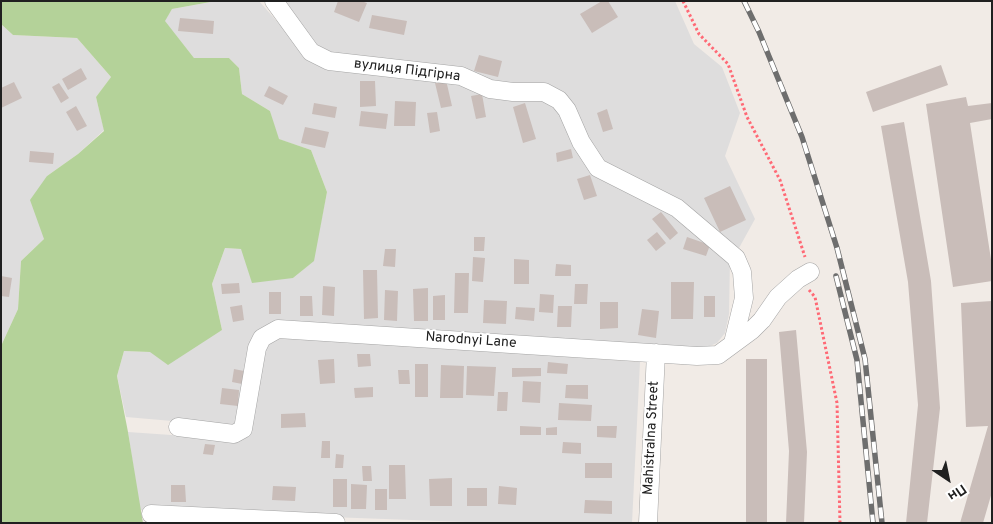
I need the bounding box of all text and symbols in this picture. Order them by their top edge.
street label: вулиця Підгірна [353,56,461,86]
street label: Narodnyi Lane [425,329,517,353]
street label: Mahistralna Street [641,381,663,495]
north arrow [923,454,973,504]
text: Пн [944,480,969,504]

